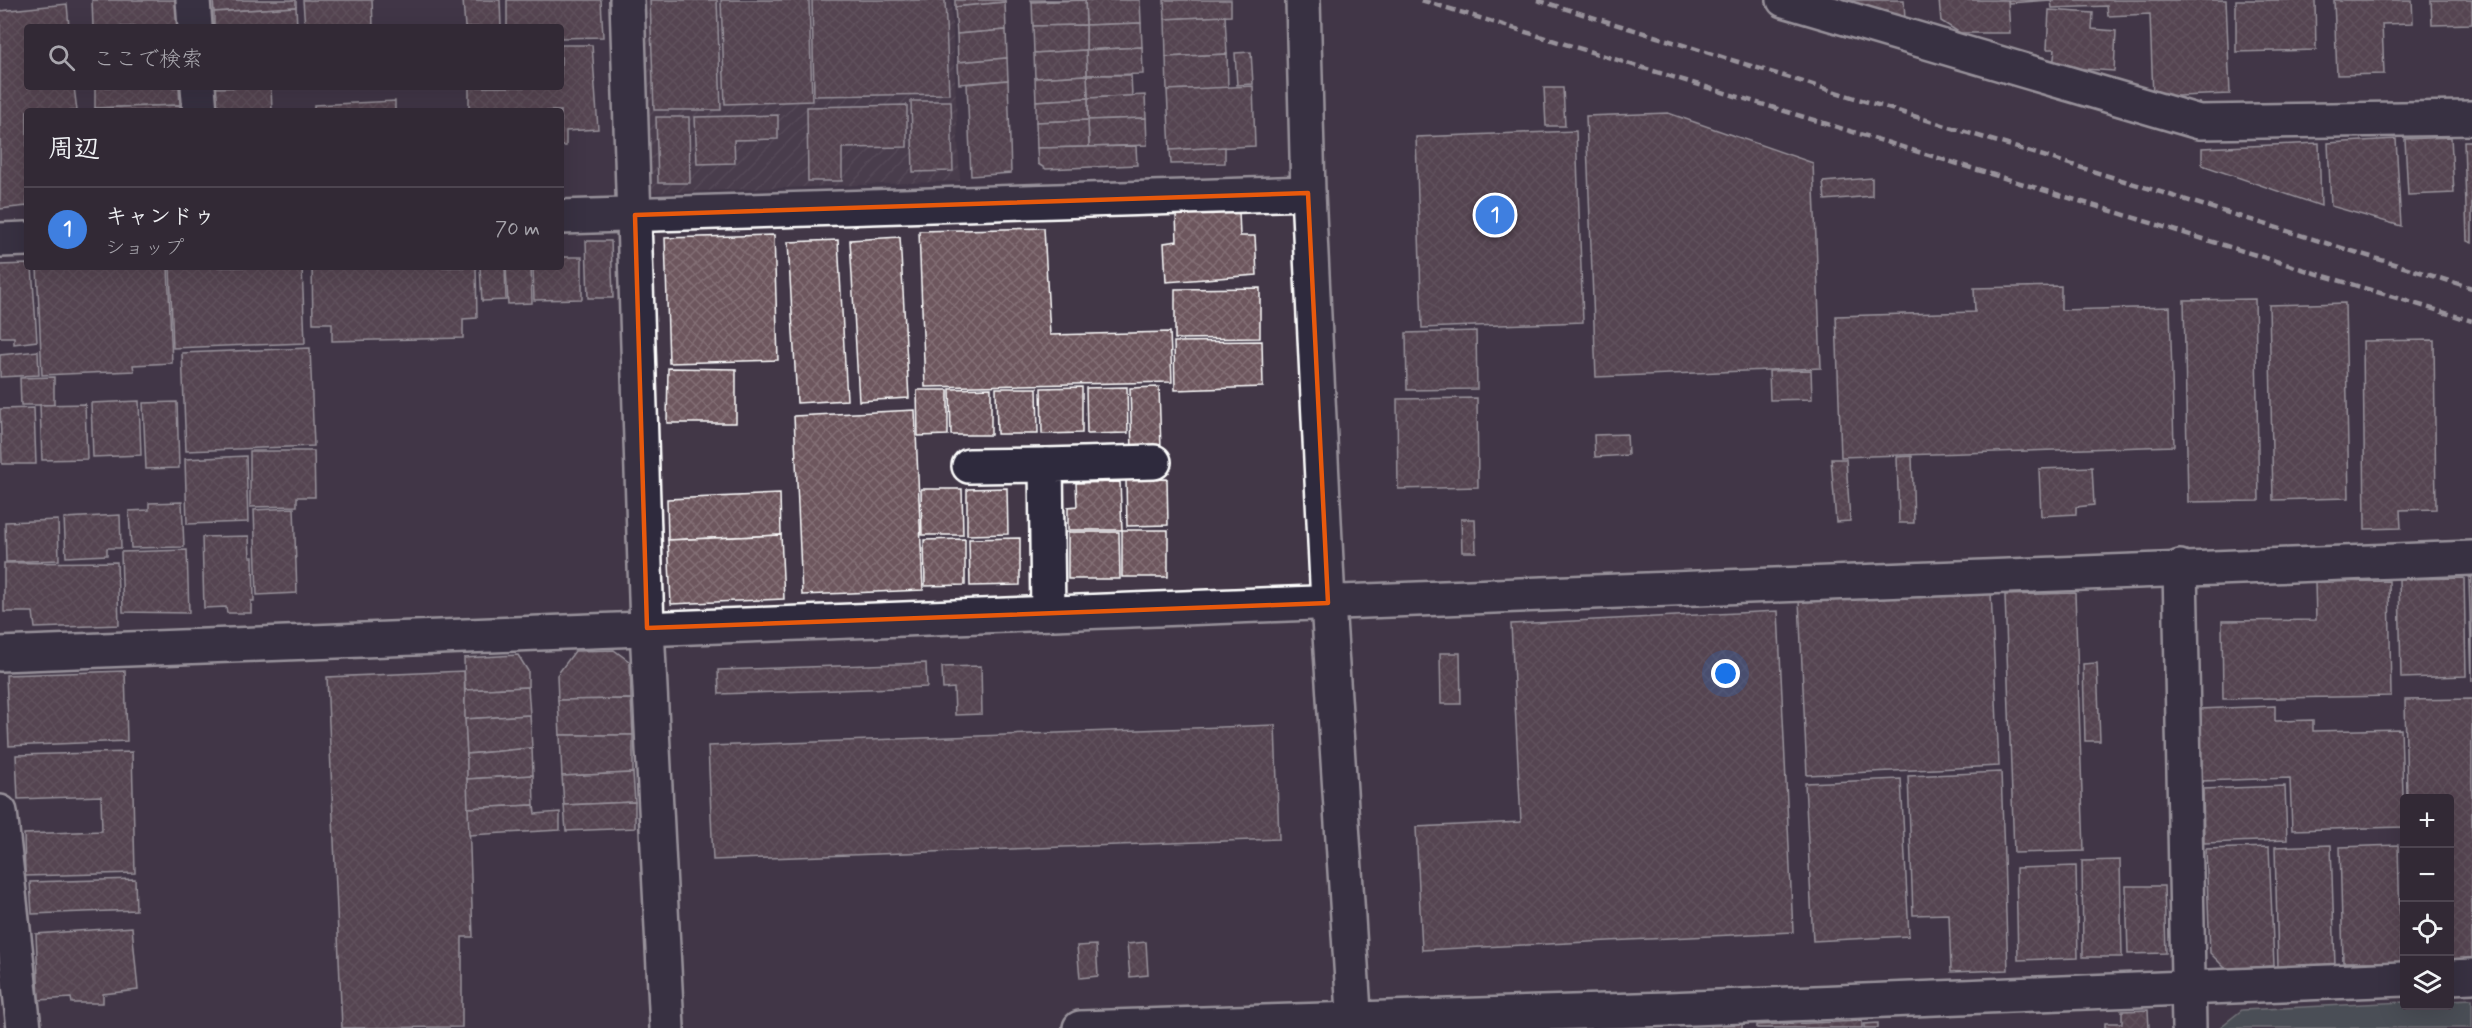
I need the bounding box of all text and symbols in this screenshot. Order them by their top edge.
search box [24,24,564,90]
icon: search [45,41,78,74]
text: ここで検索 [93,46,203,74]
text: 周辺 [48,133,100,167]
pin: 1 [1476,192,1514,238]
text: キャンドゥ [105,203,215,231]
text: 1 [63,216,72,243]
text: 70 m [495,216,540,243]
text: ショップ [105,235,184,262]
your location [1711,659,1740,688]
map controls [2400,794,2454,1010]
button: + [2400,794,2454,848]
button: − [2400,848,2454,902]
button: locate [2400,902,2454,956]
button: layers [2400,956,2454,1010]

